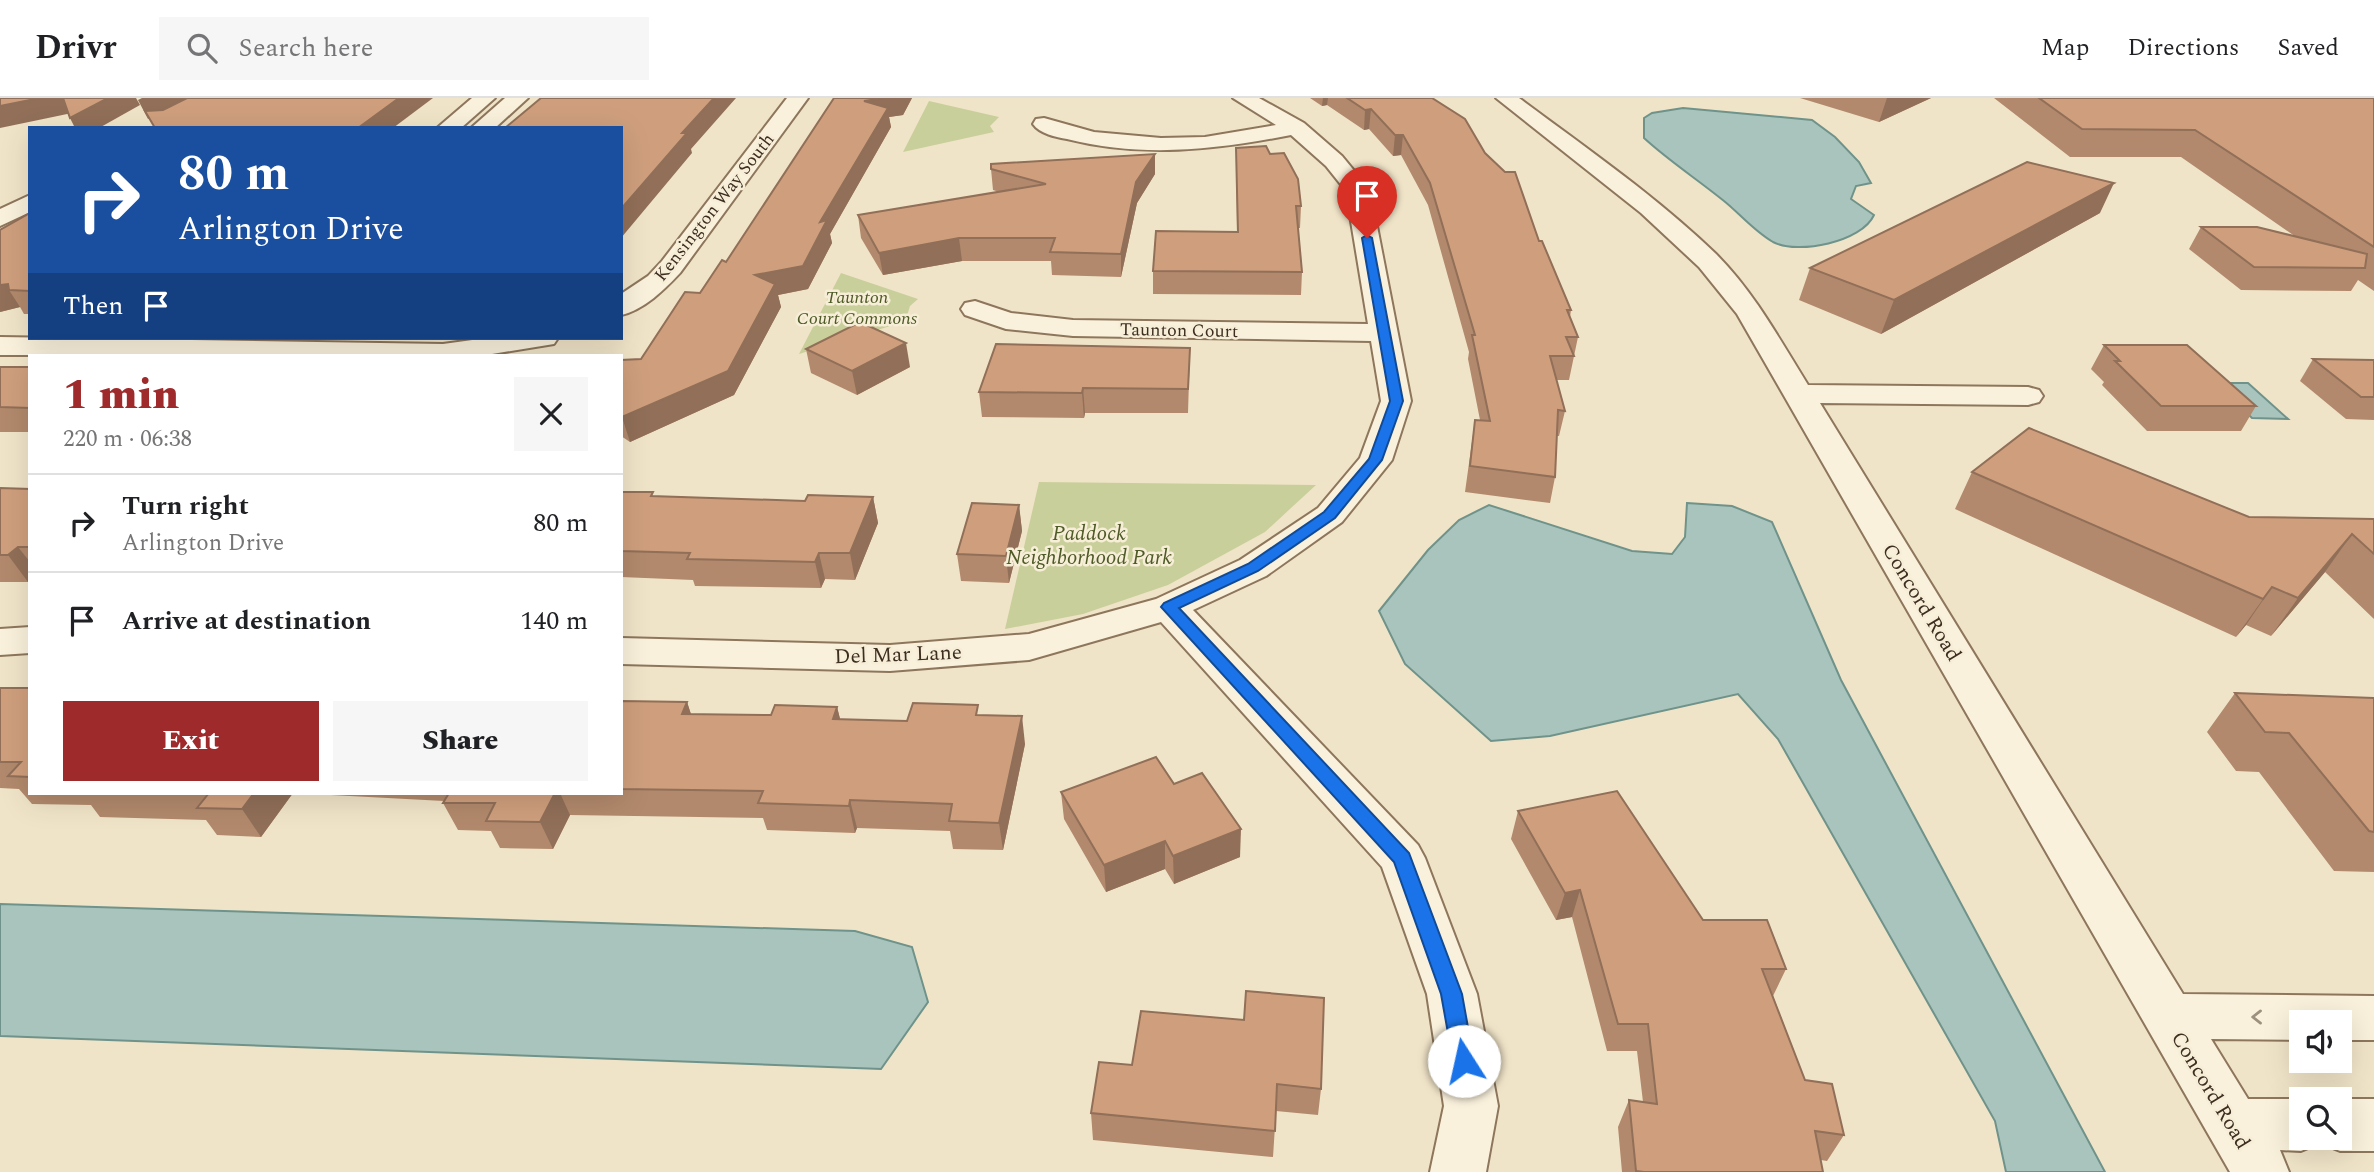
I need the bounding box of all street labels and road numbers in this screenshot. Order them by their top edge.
street label: Kensington Way South [648,127,781,287]
street label: Taunton Court [1120,316,1238,345]
street label: Concord Road [1873,537,1969,668]
street label: Del Mar Lane [834,637,962,673]
street label: Concord Road [2162,1025,2258,1156]

